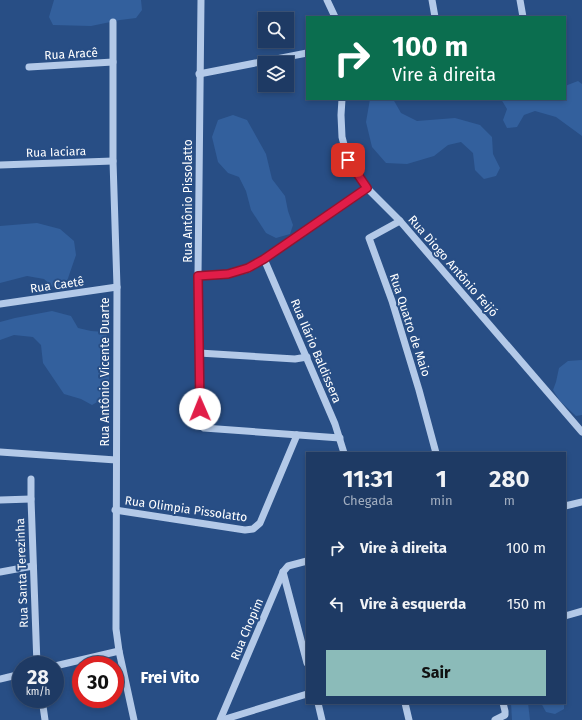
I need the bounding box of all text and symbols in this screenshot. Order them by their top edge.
map controls [258,12,294,92]
button: search [258,12,294,48]
text: 100 m [392,30,468,63]
icon: right [326,32,378,84]
street label: Rua Aracê [44,46,98,62]
button: layers [258,56,294,92]
text: Vire à direita [392,64,496,86]
street label: Rua Antônio Pissolatto [181,139,195,263]
pin [331,143,365,177]
street label: Rua Iaciara [26,144,86,160]
icon: arrive [337,149,359,171]
street label: Rua Diogo Antônio Feijó [405,212,501,320]
street label: Rua Quatro de Maio [387,272,433,378]
street label: Rua Caetê [29,274,85,296]
street label: Rua Antônio Vicente Duarte [98,297,112,447]
street label: Rua Ilário Baldissera [288,297,344,405]
position arrow [179,388,221,430]
text: 11:31 [343,465,394,493]
text: 1 [436,465,447,493]
text: 280 [489,465,529,493]
street label: Rua Olimpia Pissolatto [124,493,248,525]
text: Chegada [343,493,393,508]
text: min [430,493,453,508]
text: m [504,493,515,508]
street label: Rua Santa Terezinha [13,518,31,628]
icon: right [326,537,348,559]
text: Vire à direita [360,539,447,557]
text: 100 m [506,539,546,557]
icon: left [326,593,348,615]
text: Vire à esquerda [360,595,466,613]
text: 150 m [507,595,546,613]
street label: Rua Chopim [228,596,266,662]
button: Sair [326,650,546,696]
speed limit sign: 30 [72,656,124,708]
text: 28 [27,665,49,689]
district label: Frei Vito [140,668,200,687]
text: km/h [26,686,50,698]

